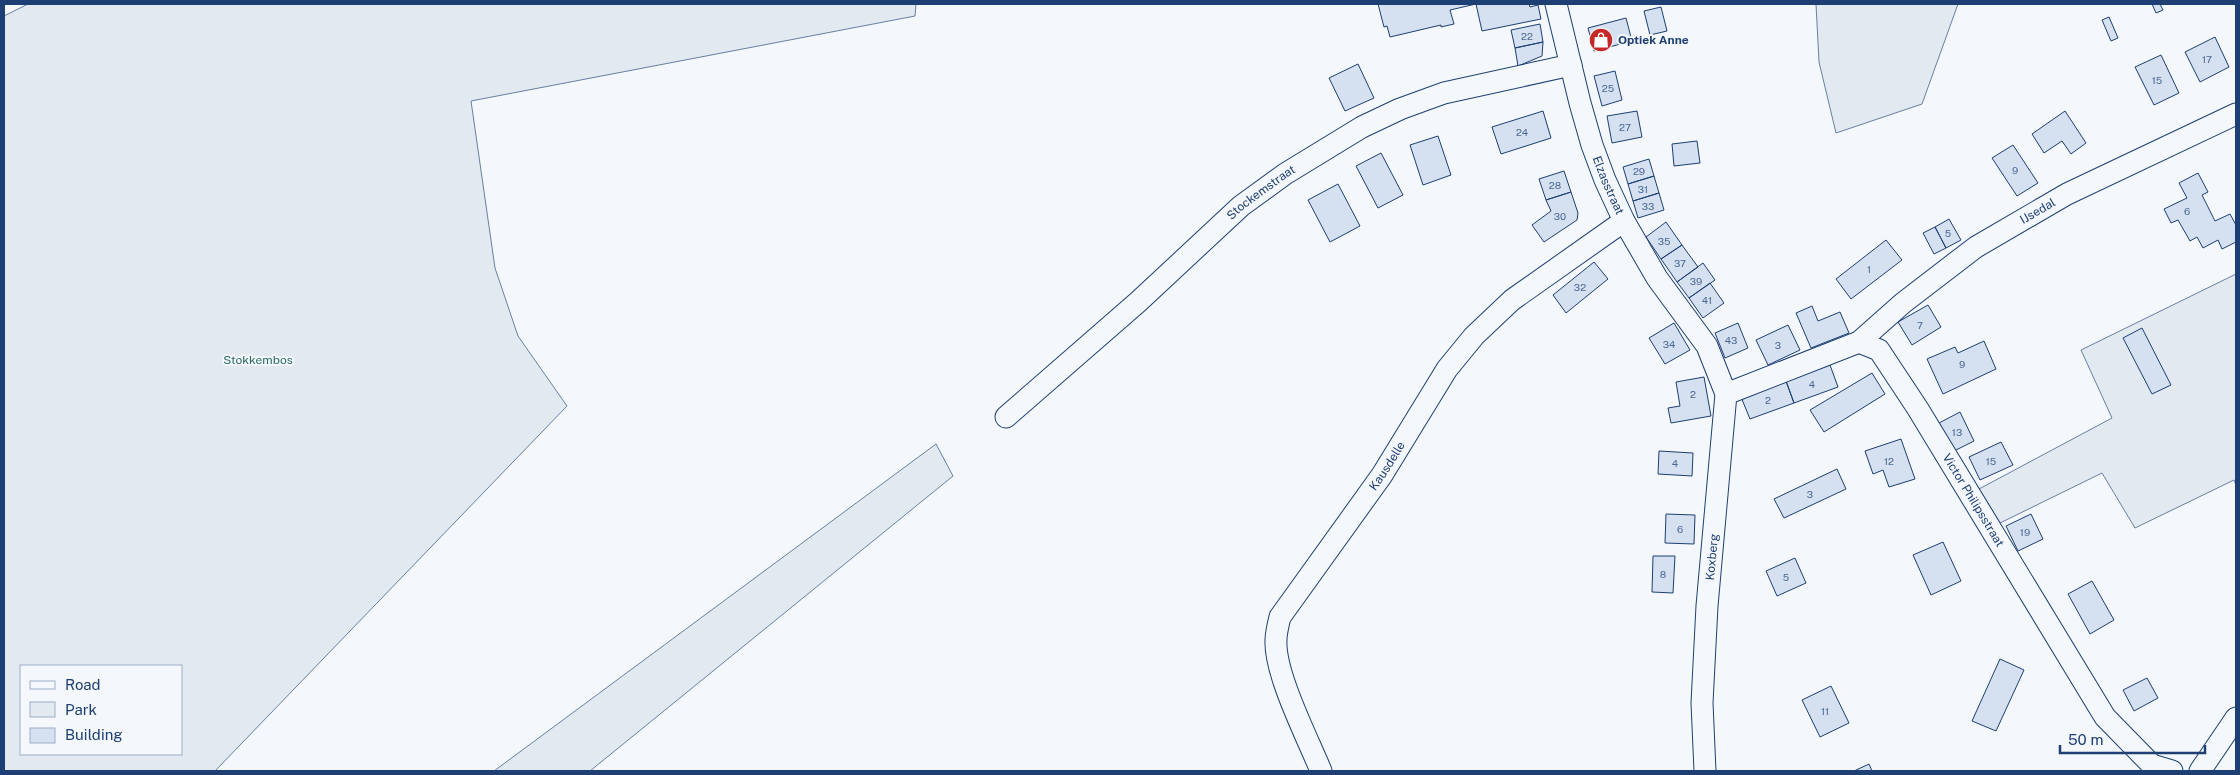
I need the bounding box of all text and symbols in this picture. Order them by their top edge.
shop icon: Optiek Anne [1588,27,1614,53]
house number: 22 [1521,30,1533,42]
place label: Optiek Anne [1618,33,1689,47]
house number: 17 [2202,53,2212,65]
house number: 15 [2152,74,2162,86]
house number: 25 [1602,82,1614,94]
house number: 27 [1619,121,1631,133]
house number: 24 [1516,126,1528,138]
street label: Elzasstraat [1590,154,1627,217]
street label: Stockemstraat [1224,162,1298,223]
house number: 9 [2012,164,2018,176]
house number: 29 [1633,165,1645,177]
house number: 28 [1549,179,1561,191]
house number: 31 [1638,183,1648,195]
street label: IJsedal [2018,195,2058,227]
house number: 33 [1642,200,1654,212]
house number: 6 [2184,205,2190,217]
house number: 30 [1554,210,1566,222]
house number: 5 [1945,227,1951,239]
house number: 35 [1658,235,1670,247]
house number: 37 [1674,257,1686,269]
house number: 1 [1867,263,1871,275]
house number: 39 [1690,275,1702,287]
house number: 32 [1574,281,1586,293]
house number: 41 [1702,294,1712,306]
house number: 7 [1917,319,1923,331]
house number: 43 [1725,334,1737,346]
house number: 34 [1663,338,1675,350]
house number: 3 [1775,339,1781,351]
park label: Stokkembos [223,353,293,367]
house number: 9 [1959,358,1965,370]
house number: 4 [1809,378,1815,390]
house number: 2 [1690,388,1696,400]
house number: 2 [1765,394,1771,406]
house number: 13 [1952,426,1962,438]
street label: Kausdelle [1366,439,1408,493]
street label: Victor Philipsstraat [1940,451,2007,550]
house number: 12 [1884,455,1894,467]
house number: 15 [1986,455,1996,467]
house number: 4 [1672,457,1678,469]
house number: 3 [1807,488,1813,500]
house number: 6 [1677,523,1683,535]
house number: 19 [2020,526,2030,538]
street label: Koxberg [1703,533,1721,581]
house number: 8 [1660,568,1666,580]
house number: 5 [1783,571,1789,583]
legend [20,665,182,755]
text: Road [65,676,101,693]
text: Park [65,701,97,718]
house number: 11 [1821,705,1829,717]
scale bar [2060,722,2205,754]
text: Building [65,726,123,743]
text: 50 m [2068,731,2103,748]

